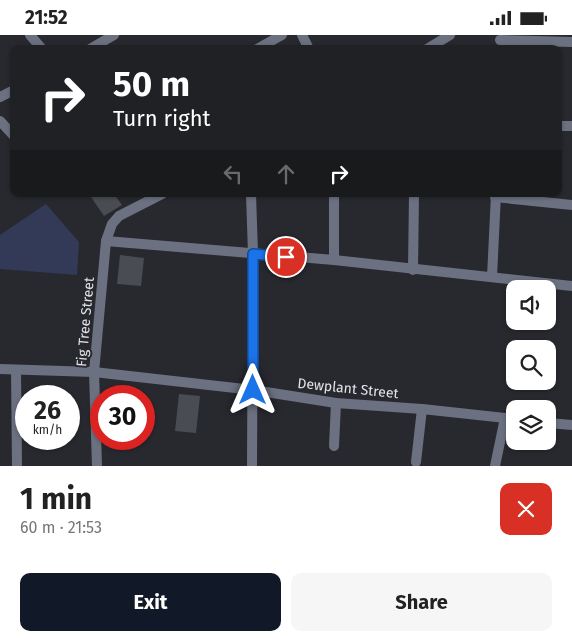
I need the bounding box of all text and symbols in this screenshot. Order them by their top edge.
text: 21:52 [25,6,68,29]
text: 50 m [113,63,190,105]
icon: right [30,65,95,130]
text: Turn right [113,105,210,132]
icon: left [219,160,247,188]
icon: ahead [272,160,300,188]
icon: right [325,160,353,188]
pin [265,236,307,278]
icon: arrive [272,243,300,271]
street label: Fig Tree Street [73,275,98,368]
map controls [506,280,556,450]
button: sound [506,280,556,330]
button: search [506,340,556,390]
position arrow [226,363,278,415]
street label: Dewplant Street [297,375,400,402]
speed limit sign: 30 [90,385,155,450]
text: 26 [34,396,61,426]
button: layers [506,400,556,450]
text: km/h [33,423,62,437]
text: 1 min [20,481,92,517]
button: close [500,483,552,535]
text: 60 m · 21:53 [20,518,102,537]
button: Exit [20,573,281,631]
button: Share [291,573,552,631]

